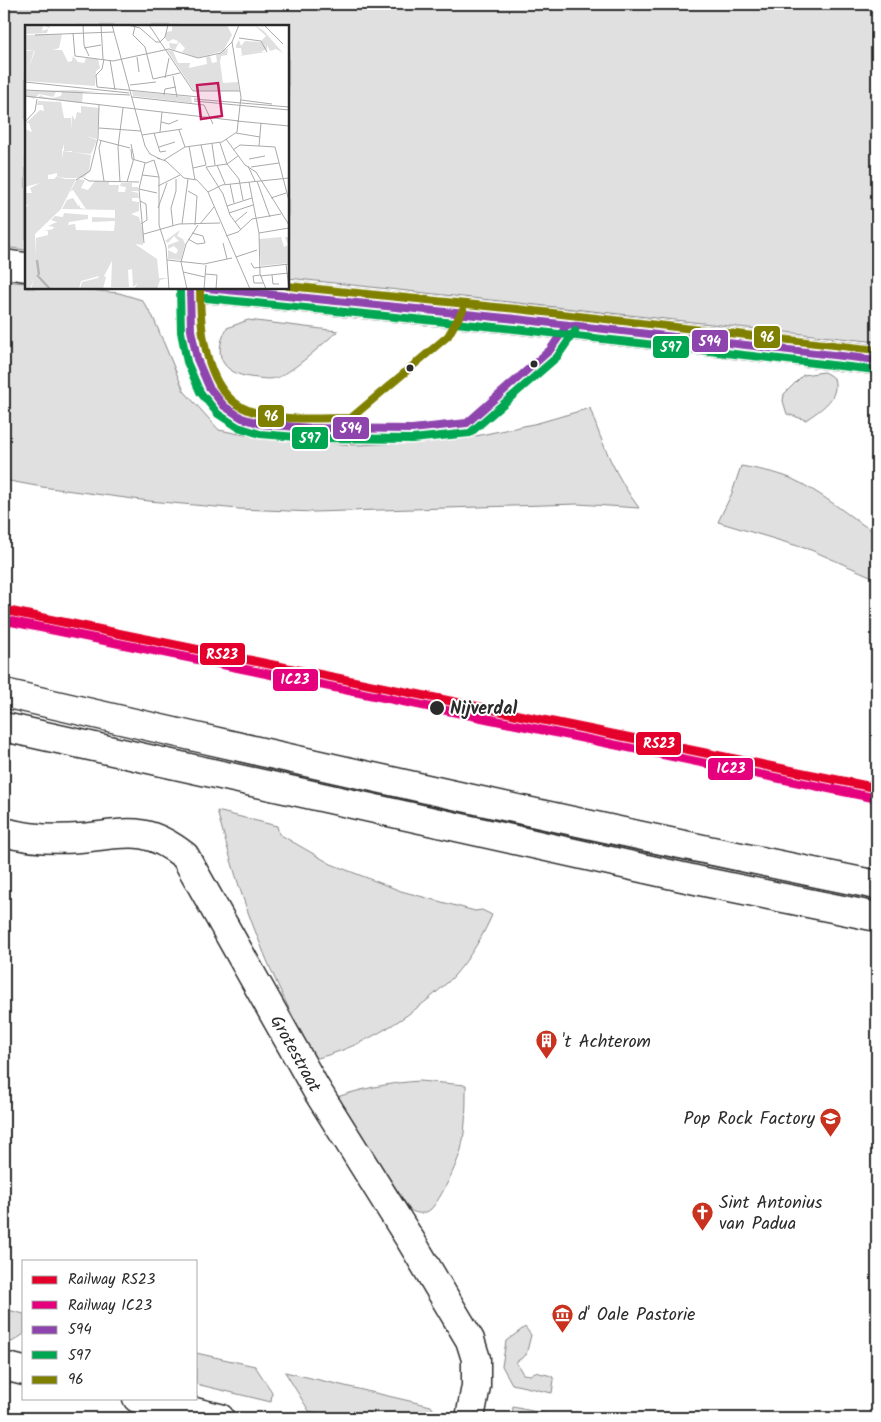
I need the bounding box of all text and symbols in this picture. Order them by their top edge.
inset map [25,25,289,289]
line badge: 96 [753,325,781,349]
text: 96 [760,327,775,349]
line badge: 594 [691,329,729,353]
text: 594 [698,331,721,353]
line badge: 597 [652,335,690,359]
text: 597 [660,337,682,359]
unlabelled marker [529,359,539,369]
unlabelled marker [405,363,415,373]
line badge: 96 [257,404,285,428]
text: 96 [264,406,279,428]
line badge: 594 [332,416,370,440]
text: 594 [339,418,362,440]
line badge: 597 [291,426,329,450]
text: 597 [299,428,321,450]
line badge: RS23 [199,642,246,666]
text: RS23 [206,644,238,666]
line badge: IC23 [272,668,319,692]
text: IC23 [281,669,310,691]
place label: Nijverdal [450,695,517,724]
marker: Nijverdal [428,699,446,717]
line badge: RS23 [635,731,682,756]
text: RS23 [643,733,675,755]
line badge: IC23 [707,757,754,781]
text: IC23 [717,758,746,780]
street label: Grotestraat [261,1010,329,1099]
place label: 't Achterom [562,1028,651,1057]
building icon: 't Achterom [534,1029,558,1060]
place label: Pop Rock Factory [684,1105,816,1134]
school or university icon: Pop Rock Factory [819,1106,843,1137]
place label: Sint Antonius van Padua [719,1189,823,1239]
church icon: Sint Antonius van Padua [691,1200,715,1231]
legend [22,1260,198,1400]
text: Railway RS23 [68,1268,156,1292]
text: Railway IC23 [68,1294,153,1318]
place label: d' Oale Pastorie [578,1301,695,1330]
museum icon: d' Oale Pastorie [550,1302,574,1333]
text: 594 [68,1318,92,1342]
text: 597 [68,1344,91,1368]
text: 96 [68,1368,84,1392]

